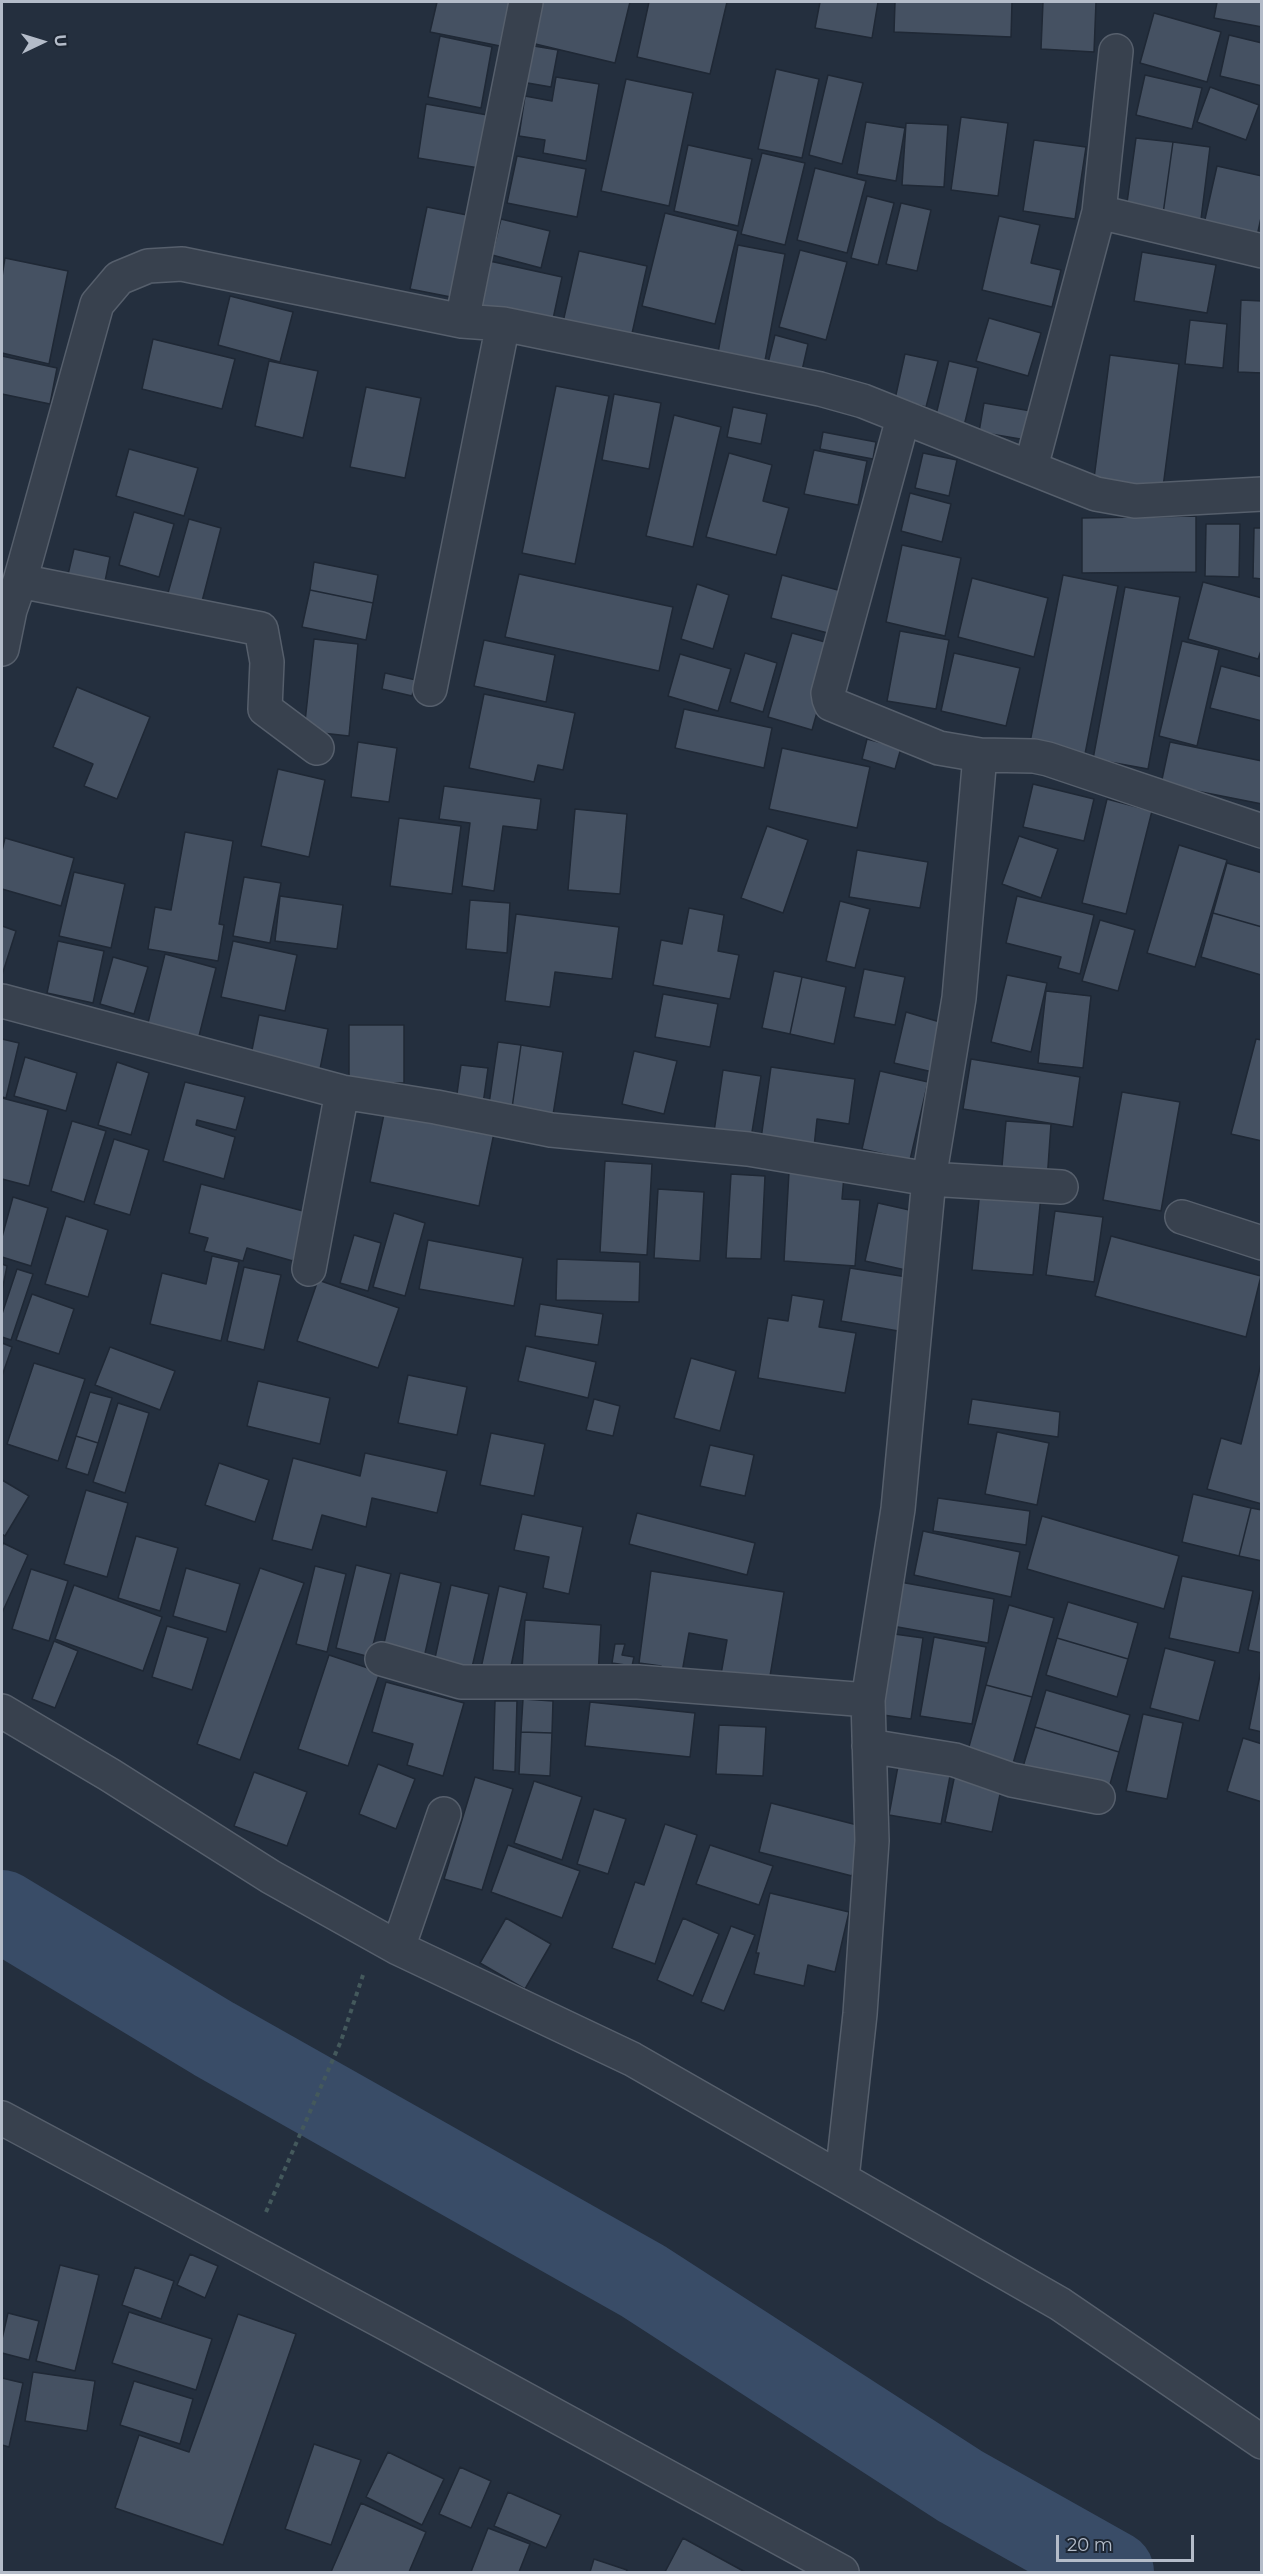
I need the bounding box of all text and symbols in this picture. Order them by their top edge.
north arrow [12,12,72,72]
text: U [51,34,70,48]
scale bar [1059,2523,1197,2561]
text: 20 m [1067,2534,1113,2556]

